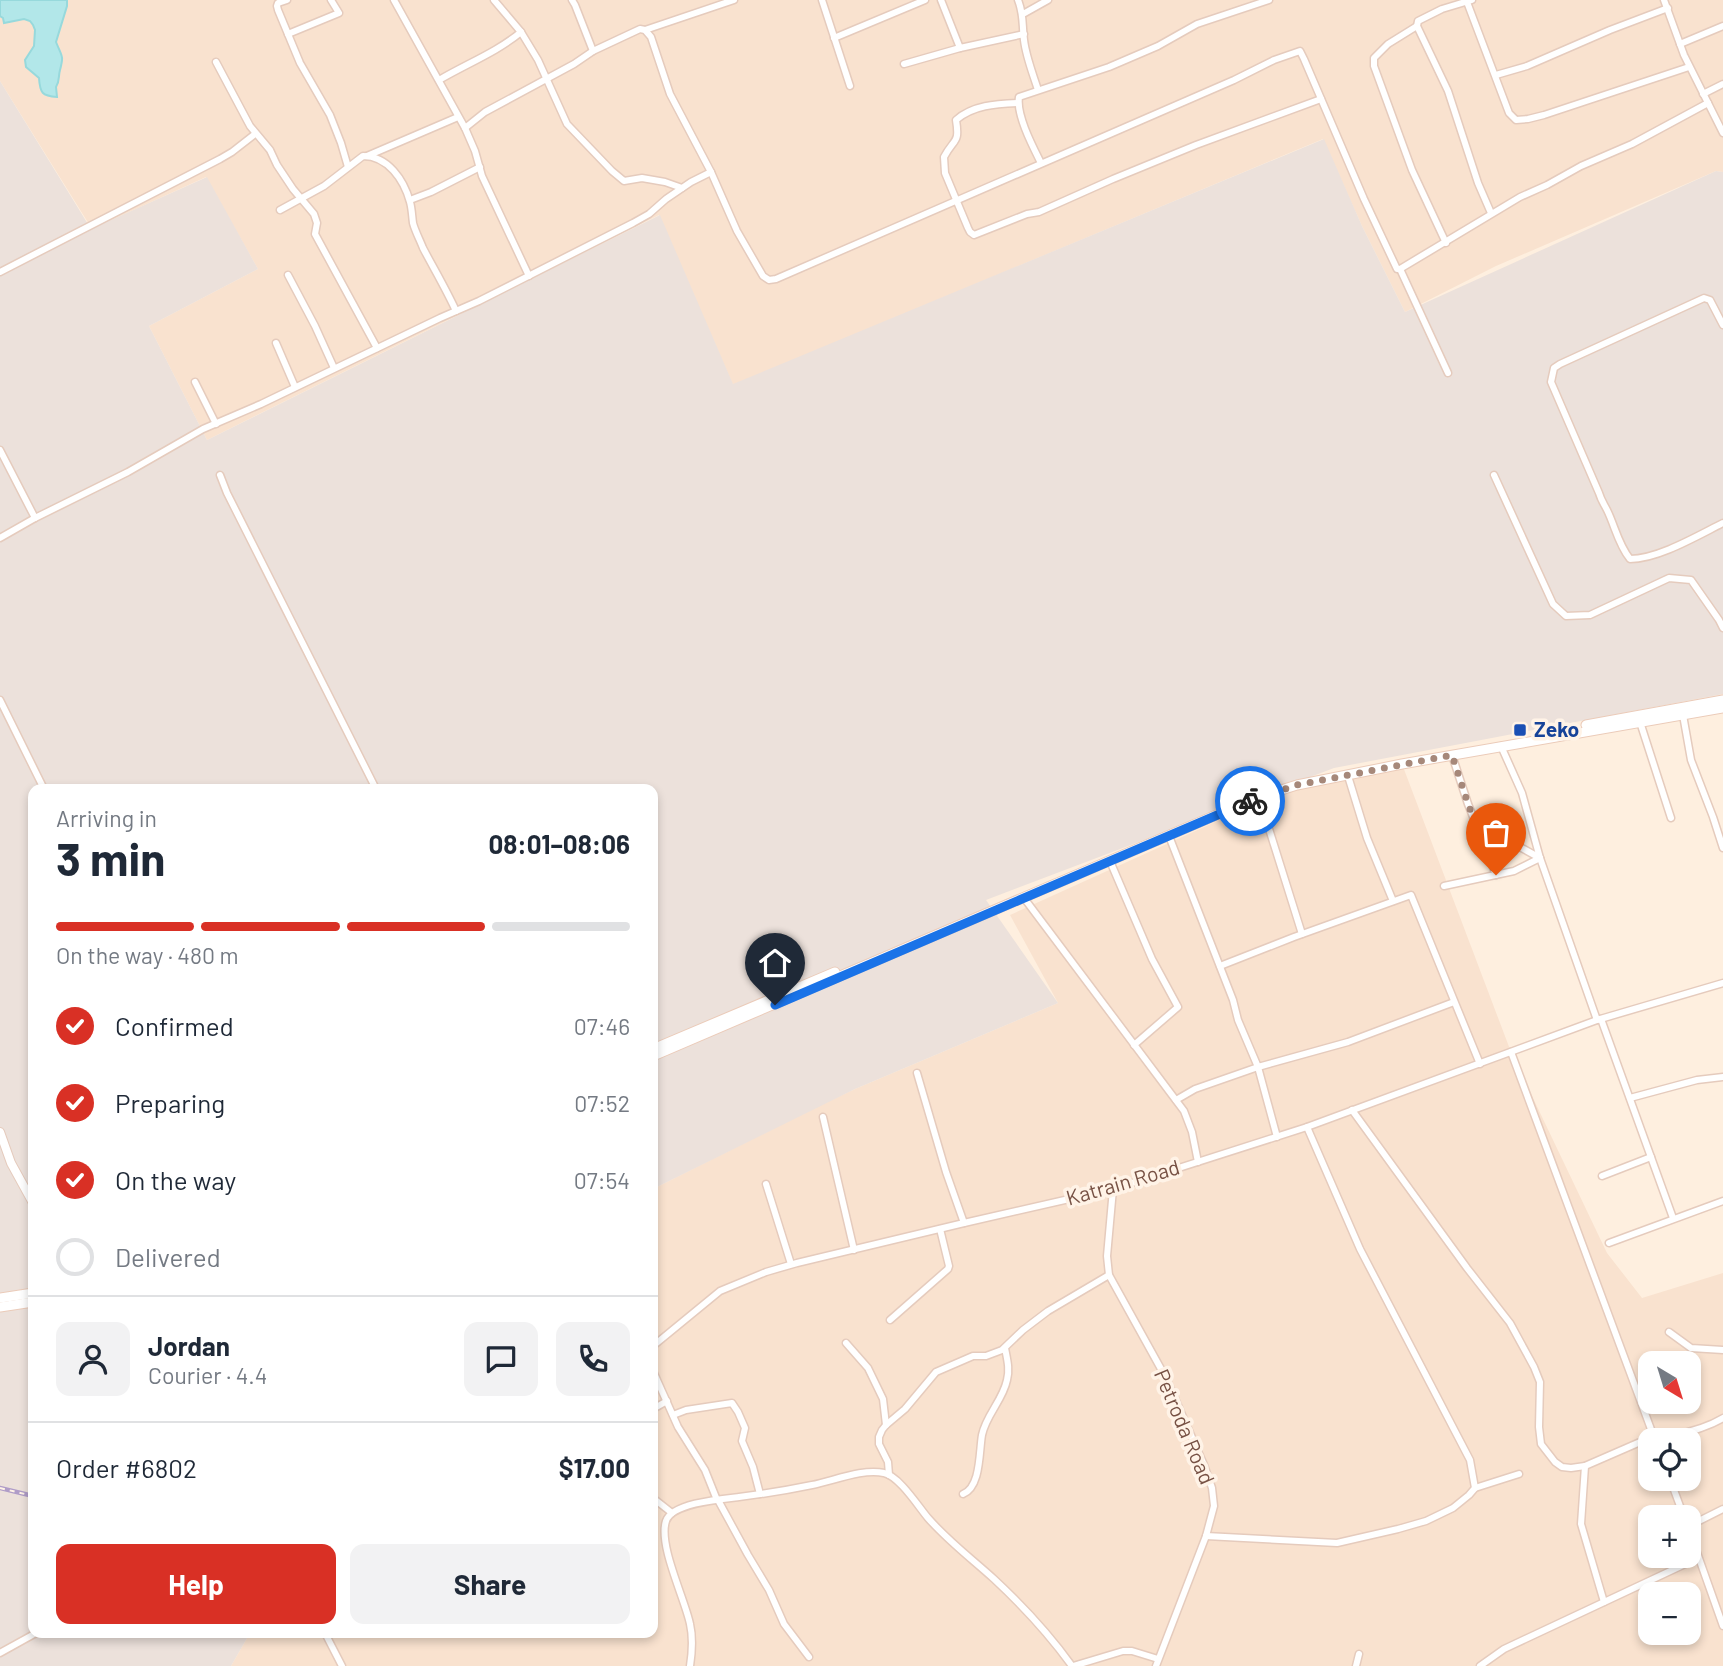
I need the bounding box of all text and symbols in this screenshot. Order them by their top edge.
place label: Zeko [1534,716,1579,741]
marker: Zeko [1512,722,1528,738]
courier [1215,766,1285,836]
icon: bike [1231,782,1269,820]
pin [1466,803,1526,875]
text: Arriving in [56,804,157,832]
icon: bag [1477,814,1515,852]
text: 08:01–08:06 [488,828,630,859]
text: 3 min [56,830,165,885]
pin [745,933,805,1005]
text: On the way · 480 m [56,941,239,969]
icon: home [756,944,794,982]
icon: check [56,1007,94,1045]
text: Confirmed [115,1010,234,1041]
text: 07:46 [574,1012,630,1040]
icon: check [56,1084,94,1122]
text: Preparing [115,1087,225,1118]
text: 07:52 [574,1089,630,1117]
street label: Katrain Road [1063,1153,1182,1210]
icon: check [56,1161,94,1199]
text: On the way [115,1164,236,1195]
text: 07:54 [574,1166,630,1194]
text: Delivered [115,1241,221,1272]
button: person [56,1322,130,1396]
button: chat [464,1322,538,1396]
button: phone [556,1322,630,1396]
text: Jordan [148,1330,230,1361]
north arrow [1638,1351,1701,1414]
map controls [1638,1351,1701,1645]
text: Courier · 4.4 [148,1361,267,1389]
street label: Petroda Road [1150,1365,1221,1488]
button: locate [1638,1428,1701,1491]
text: Order #6802 [56,1452,197,1483]
text: $17.00 [559,1452,630,1483]
button: + [1638,1505,1701,1568]
button: Help [56,1544,336,1624]
button: Share [350,1544,630,1624]
button: − [1638,1582,1701,1645]

